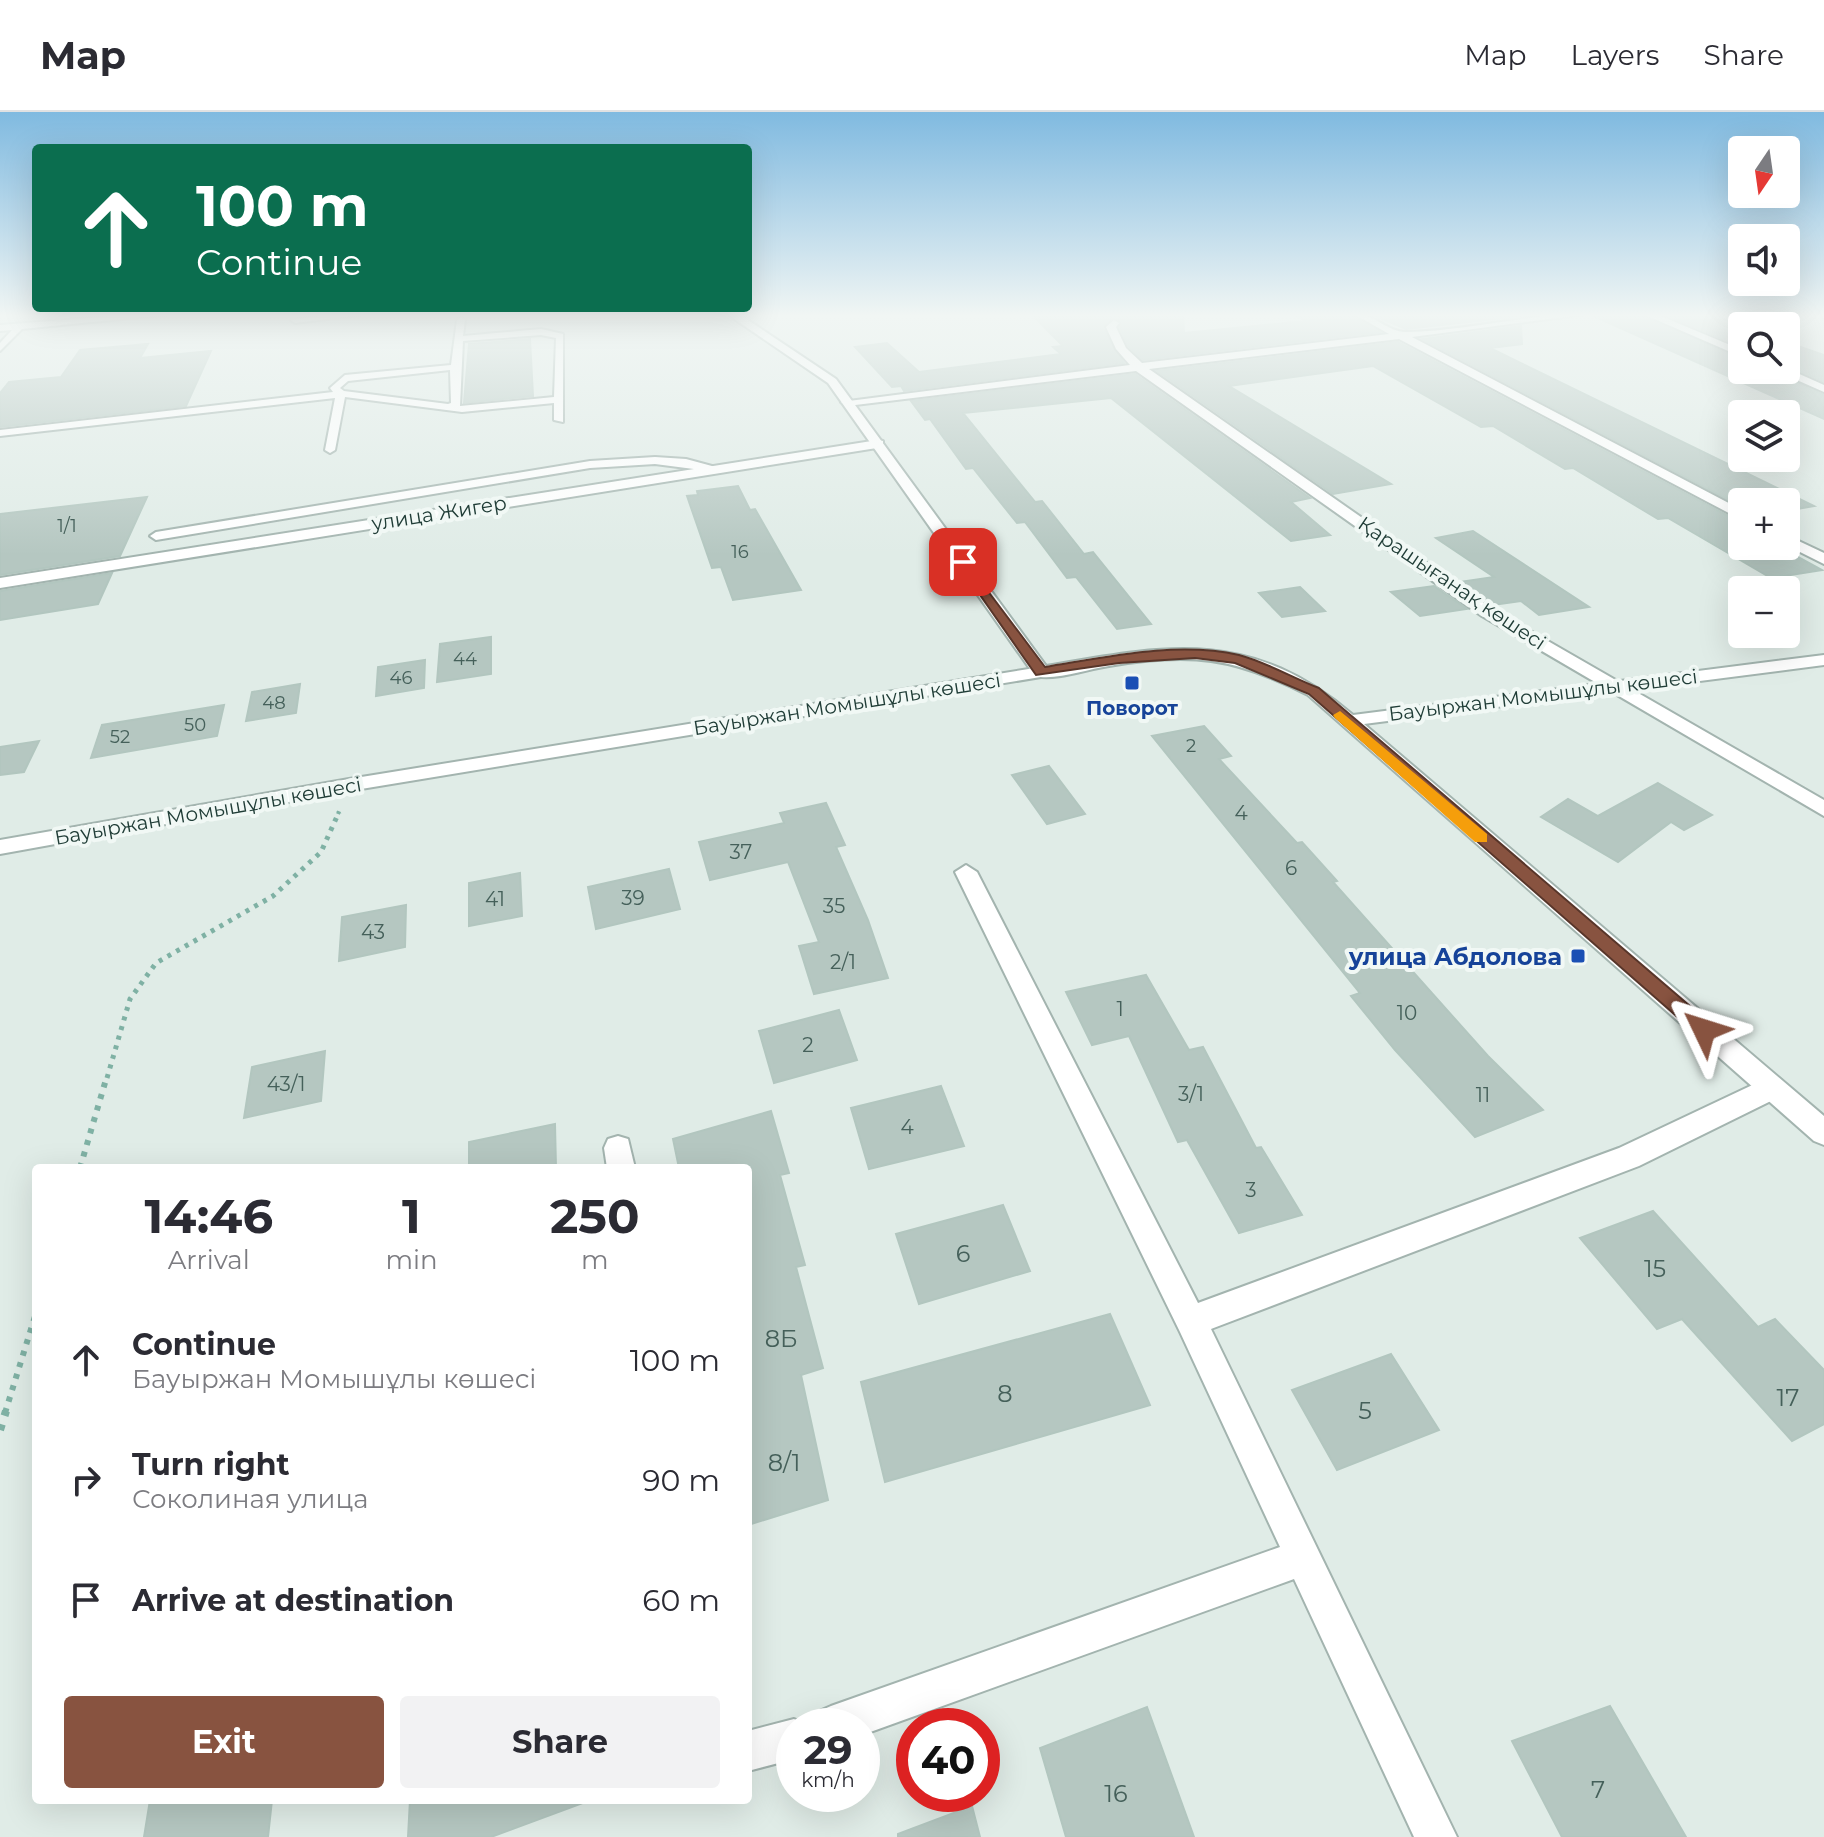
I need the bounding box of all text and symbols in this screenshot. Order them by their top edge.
text: Map [40,32,126,79]
text: Map [1464,38,1527,72]
text: Layers [1571,38,1660,72]
text: Share [1704,38,1784,72]
north arrow [1728,136,1800,208]
map controls [1728,136,1800,648]
text: 100 m [196,172,369,240]
icon: ahead [64,176,168,280]
button: sound [1728,224,1800,296]
text: Continue [196,240,362,284]
button: search [1728,312,1800,384]
button: layers [1728,400,1800,472]
button: + [1728,488,1800,560]
street label: улица Жигер [369,490,508,536]
street label: Қарашығанақ көшесі [1354,511,1550,655]
house number: 1/1 [57,515,77,537]
pin [929,528,997,596]
icon: arrive [941,540,985,584]
house number: 16 [731,541,749,563]
button: − [1728,576,1800,648]
house number: 44 [453,648,477,670]
street label: Бауыржан Момышұлы көшесі [1387,664,1699,726]
house number: 46 [390,667,412,689]
street label: Бауыржан Момышұлы көшесі [691,668,1003,740]
marker: Поворот [1123,674,1141,692]
house number: 48 [262,692,286,714]
place label: Поворот [1086,696,1178,720]
house number: 50 [184,714,206,736]
house number: 52 [110,726,130,748]
house number: 2 [1186,735,1196,757]
street label: Бауыржан Момышұлы көшесі [53,772,363,850]
house number: 4 [1234,801,1248,825]
house number: 37 [730,840,752,864]
house number: 6 [1285,856,1297,880]
house number: 39 [621,886,645,910]
house number: 41 [485,887,505,911]
house number: 35 [823,894,845,918]
house number: 43 [361,920,385,944]
place label: улица Абдолова [1348,942,1562,971]
marker: улица Абдолова [1569,947,1587,965]
house number: 2/1 [830,950,856,974]
position arrow [1662,988,1746,1072]
house number: 1 [1116,997,1124,1021]
house number: 10 [1397,1001,1417,1025]
house number: 2 [802,1033,814,1057]
house number: 43/1 [267,1072,305,1096]
house number: 3/1 [1178,1082,1204,1106]
house number: 11 [1476,1083,1490,1107]
house number: 4 [900,1115,914,1139]
house number: 3 [1245,1178,1257,1202]
text: 14:46 [144,1187,273,1245]
text: 1 [402,1187,421,1245]
text: 250 [550,1187,640,1245]
house number: 6 [956,1239,970,1268]
text: Arrival [168,1244,250,1276]
text: min [385,1244,438,1276]
text: m [581,1244,609,1276]
house number: 15 [1644,1254,1666,1283]
house number: 8Б [765,1324,797,1353]
text: Continue [132,1326,276,1363]
icon: ahead [64,1338,108,1382]
text: 100 m [630,1342,720,1379]
text: Бауыржан Момышұлы көшесі [132,1363,536,1395]
house number: 8 [997,1379,1013,1408]
house number: 17 [1777,1383,1799,1412]
house number: 5 [1358,1396,1372,1425]
text: Turn right [132,1446,289,1483]
house number: 8/1 [768,1448,800,1477]
icon: right [64,1458,108,1502]
text: 90 m [642,1462,720,1499]
text: Соколиная улица [132,1483,368,1515]
icon: arrive [64,1578,108,1622]
text: Arrive at destination [132,1582,454,1619]
text: 60 m [642,1582,720,1619]
button: Exit [64,1696,384,1788]
button: Share [400,1696,720,1788]
speed limit sign: 40 [896,1708,1000,1812]
text: 29 [803,1725,853,1774]
text: km/h [801,1768,855,1792]
house number: 7 [1591,1775,1605,1804]
house number: 16 [1104,1779,1128,1808]

